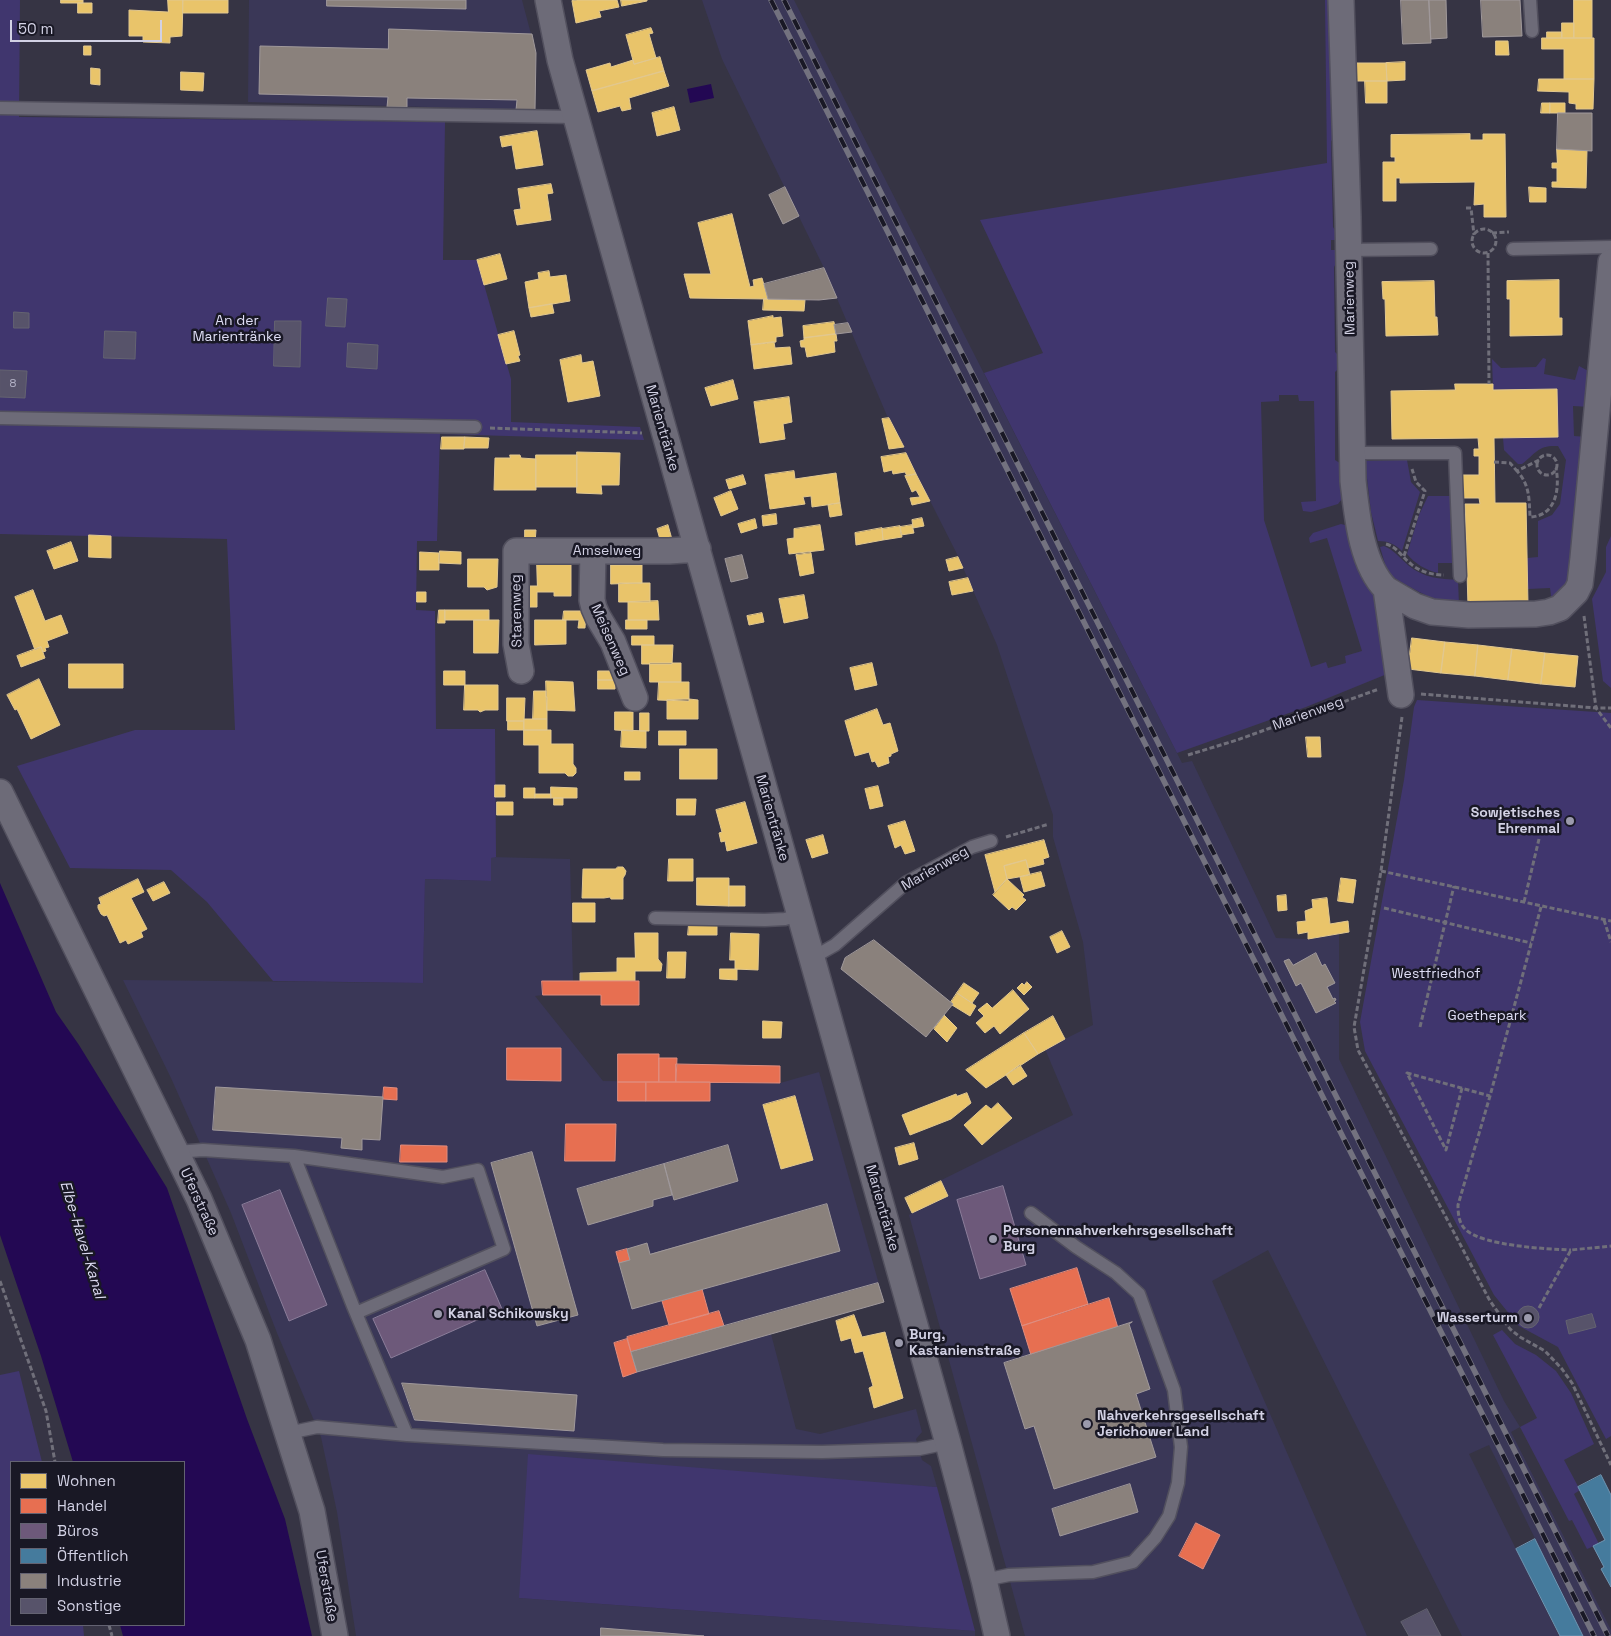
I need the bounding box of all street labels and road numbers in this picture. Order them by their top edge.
street label: Marienweg [1341,261,1359,335]
street label: Marientränke [642,383,682,473]
street label: Amselweg [573,543,641,559]
street label: Starenweg [508,574,526,648]
street label: Meisenweg [587,602,633,678]
street label: Marienweg [1270,693,1346,735]
street label: Marientränke [752,773,792,863]
street label: Marienweg [899,843,971,895]
street label: Marientränke [862,1163,902,1253]
street label: Uferstraße [176,1166,222,1238]
street label: Uferstraße [311,1549,341,1623]

